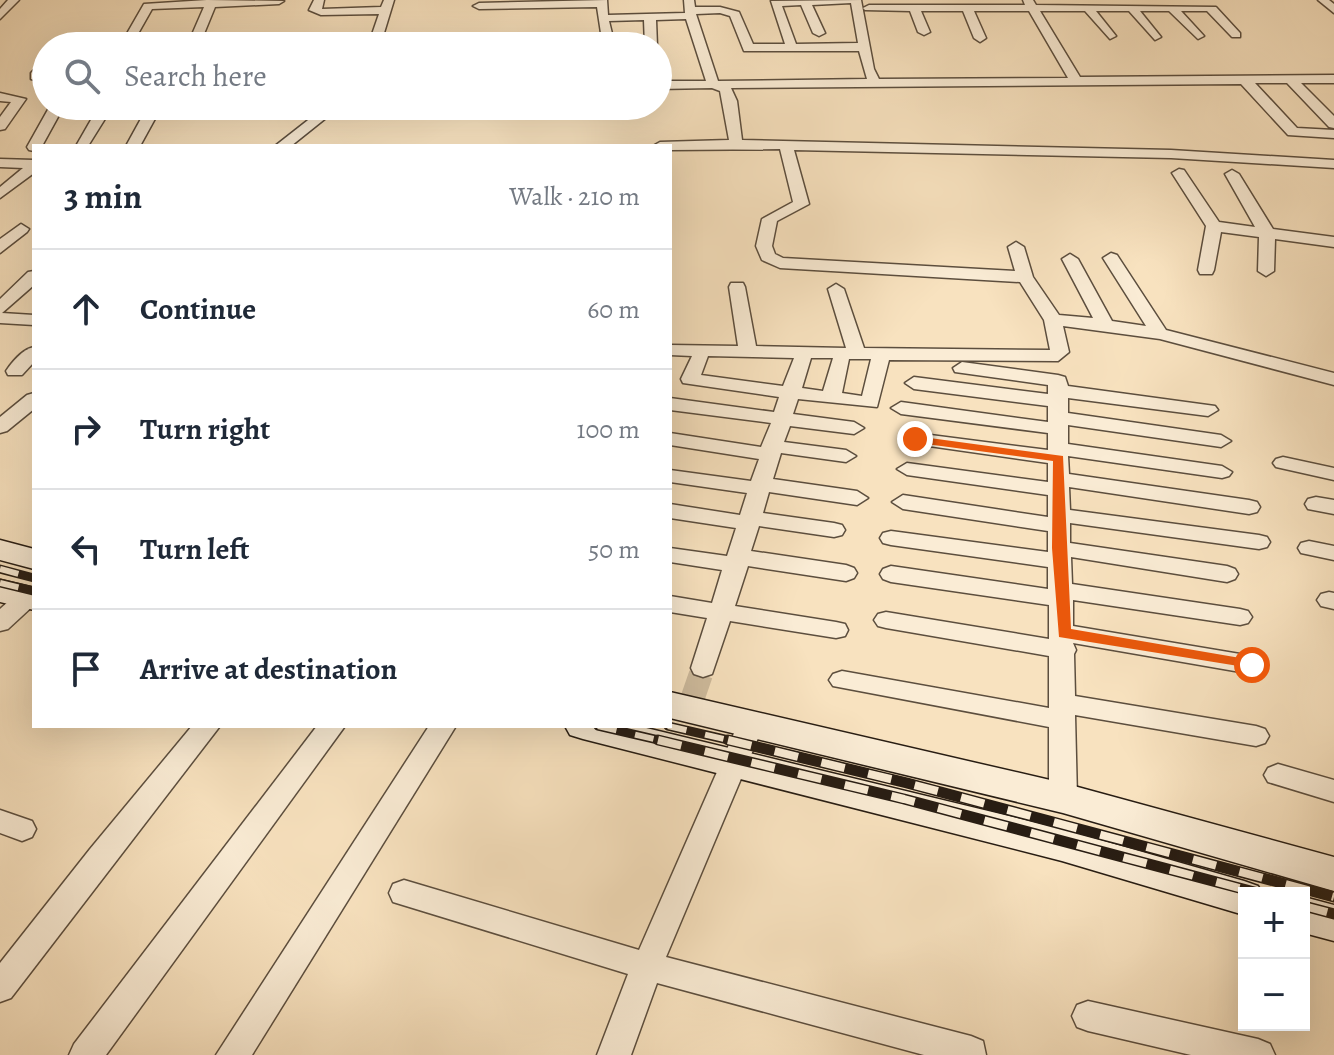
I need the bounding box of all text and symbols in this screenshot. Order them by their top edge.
search box [32,32,672,120]
icon: search [60,54,104,98]
text: Search here [124,56,267,96]
text: 3 min [64,173,142,220]
text: Walk · 210 m [509,179,640,214]
icon: ahead [64,287,108,331]
text: Continue [140,289,256,329]
text: 60 m [587,292,640,327]
icon: right [64,407,108,451]
text: Turn right [140,409,270,449]
text: 100 m [577,412,640,447]
route end [897,421,933,457]
icon: left [64,527,108,571]
text: Turn left [140,529,249,569]
text: 50 m [588,532,640,567]
icon: arrive [64,647,108,691]
route start [1234,647,1270,683]
text: Arrive at destination [140,649,397,689]
map controls [1238,887,1310,1031]
button: + [1238,887,1310,959]
button: − [1238,959,1310,1031]

